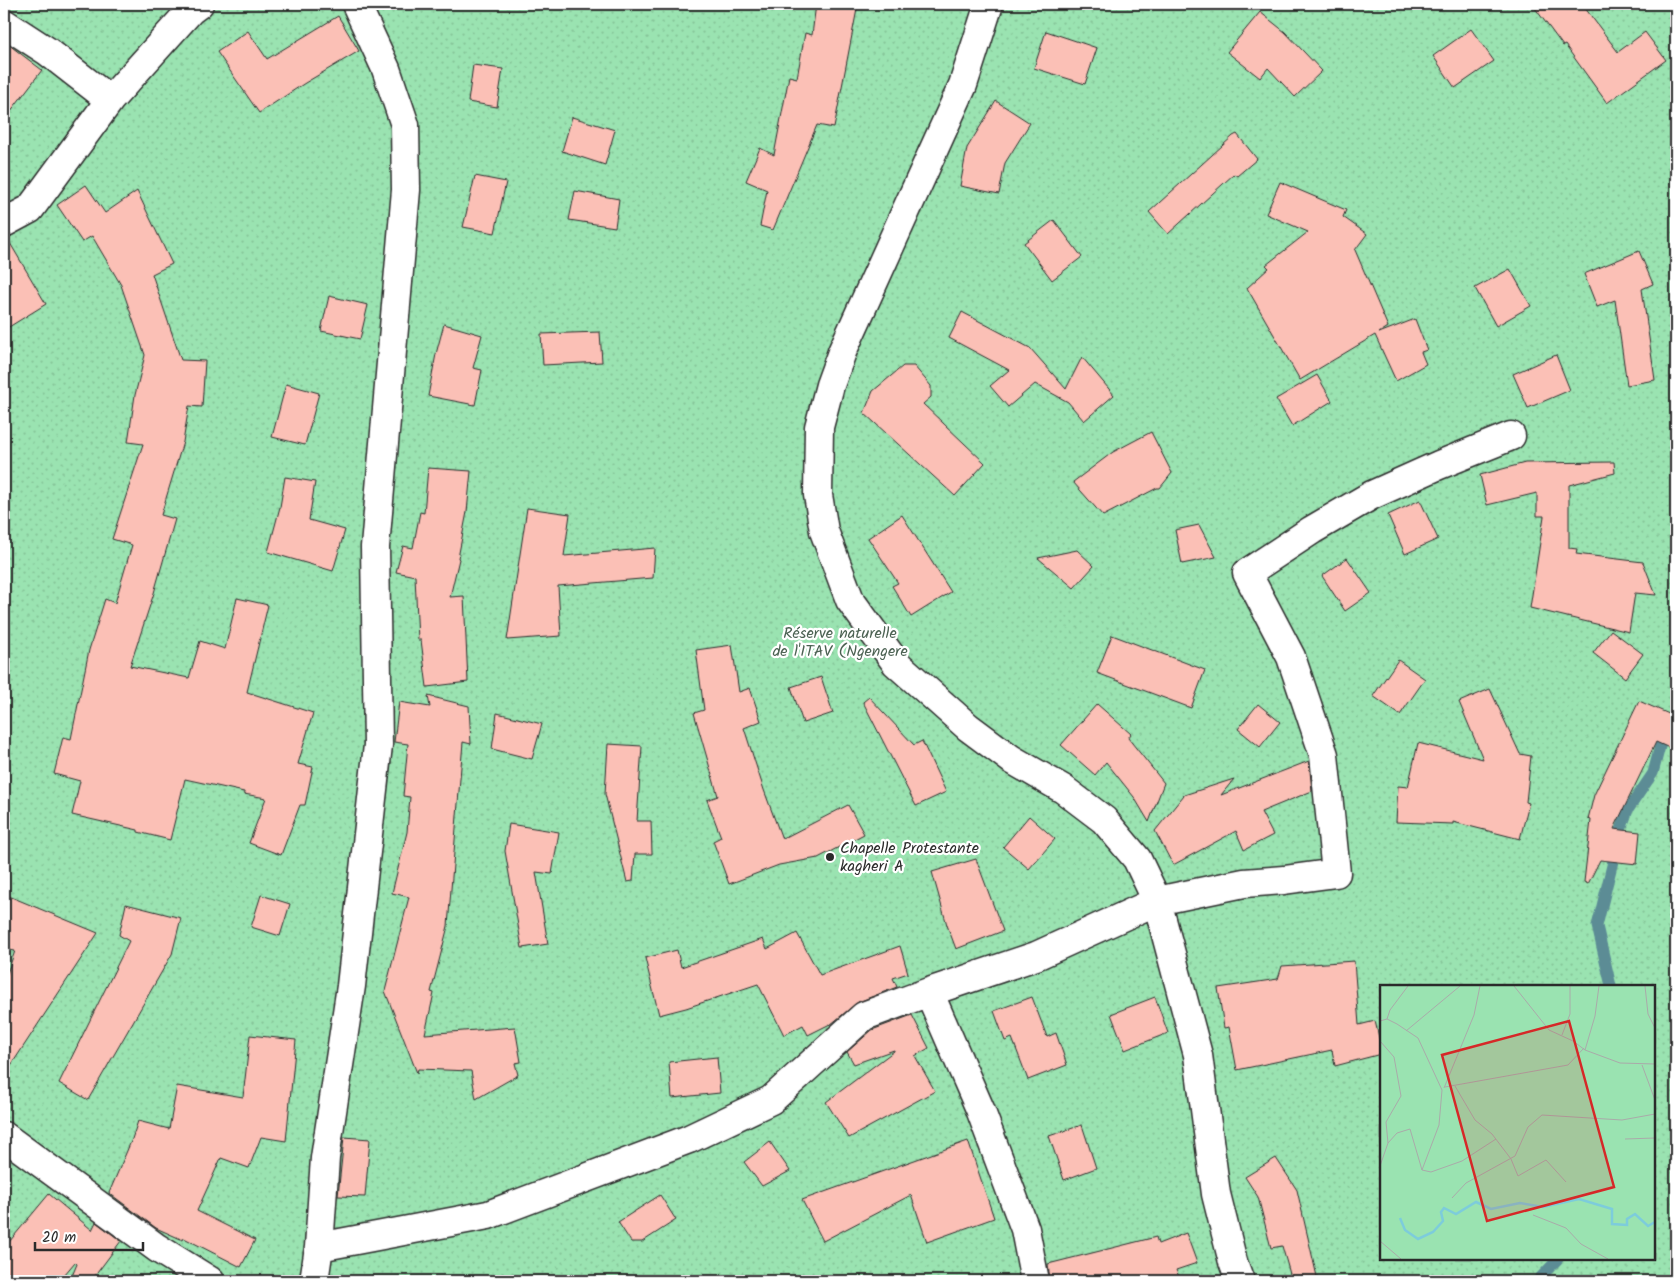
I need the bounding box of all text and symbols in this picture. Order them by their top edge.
park label: Réserve naturelle de l'ITAV (Ngengere [772,621,908,664]
place label: Chapelle Protestante kagheri A [840,836,979,879]
marker: Chapelle Protestante kagheri A [824,851,836,863]
inset map [1380,985,1655,1260]
scale bar [35,1220,142,1252]
text: 20 m [42,1226,76,1250]

